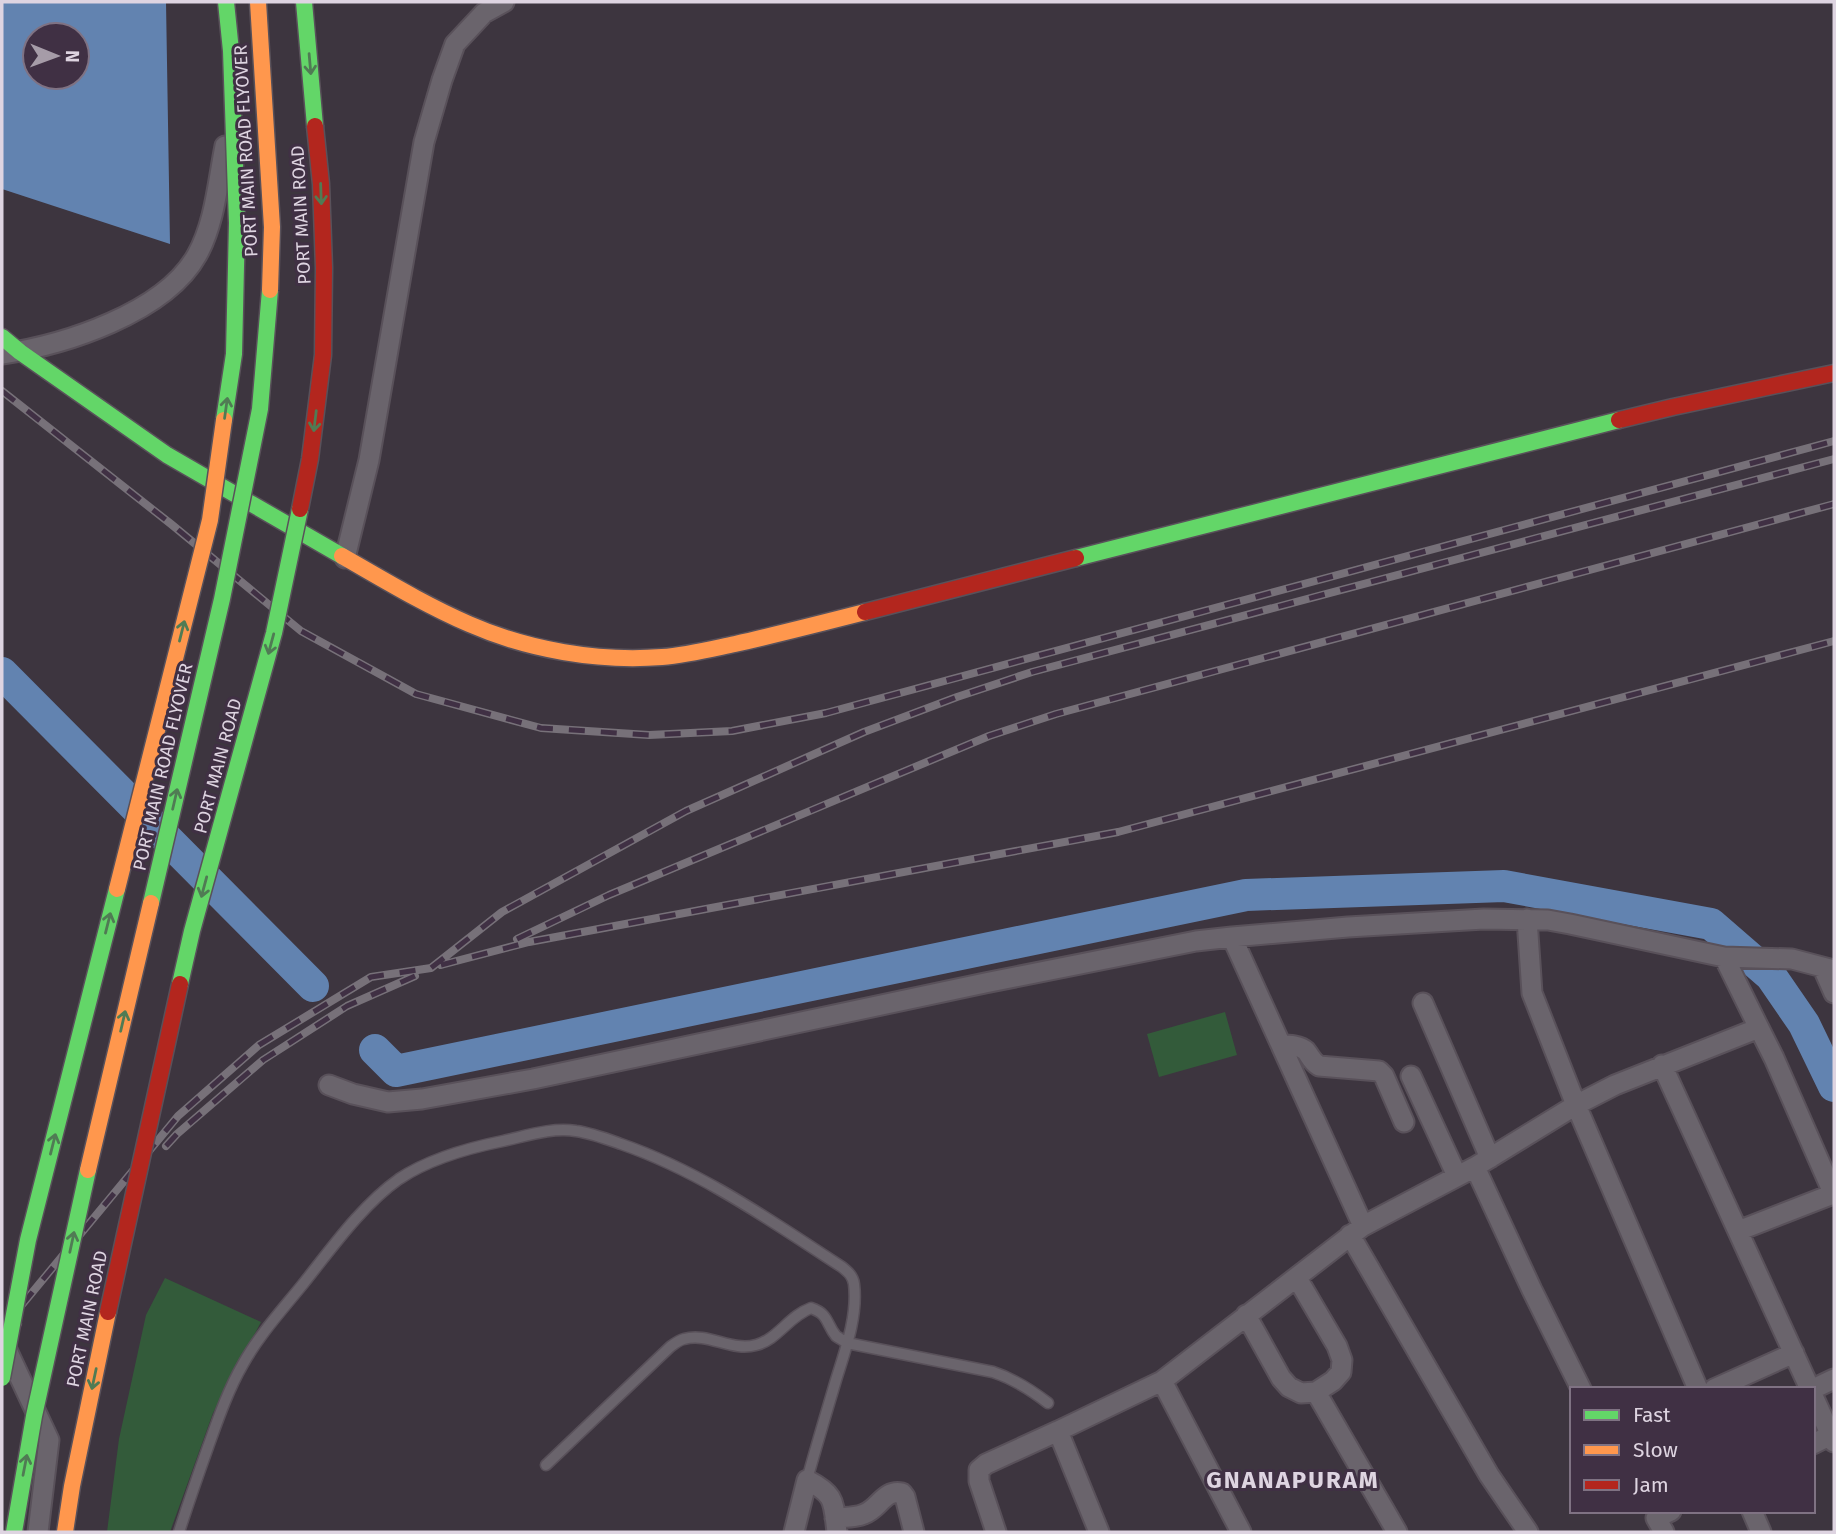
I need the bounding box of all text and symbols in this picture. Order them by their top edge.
north arrow [21,21,91,91]
street label: PORT MAIN ROAD FLYOVER [229,44,263,258]
text: N [61,50,84,63]
one-way arrow [303,52,316,74]
street label: PORT MAIN ROAD [286,145,316,285]
one-way arrow [315,182,328,205]
one-way arrow [220,397,233,420]
one-way arrow [308,409,321,431]
one-way arrow [176,620,189,643]
one-way arrow [264,633,277,655]
street label: PORT MAIN ROAD FLYOVER [128,661,198,873]
street label: PORT MAIN ROAD [189,696,247,836]
one-way arrow [169,788,182,811]
one-way arrow [197,875,210,897]
one-way arrow [102,912,115,935]
one-way arrow [117,1010,130,1033]
one-way arrow [47,1133,60,1156]
one-way arrow [65,1231,79,1254]
street label: PORT MAIN ROAD [62,1249,112,1389]
one-way arrow [87,1367,101,1390]
legend [1570,1387,1815,1513]
text: Fast [1633,1402,1671,1428]
text: Slow [1633,1437,1678,1463]
one-way arrow [18,1454,32,1477]
district label: GNANAPURAM [1206,1466,1380,1494]
text: Jam [1633,1472,1669,1498]

